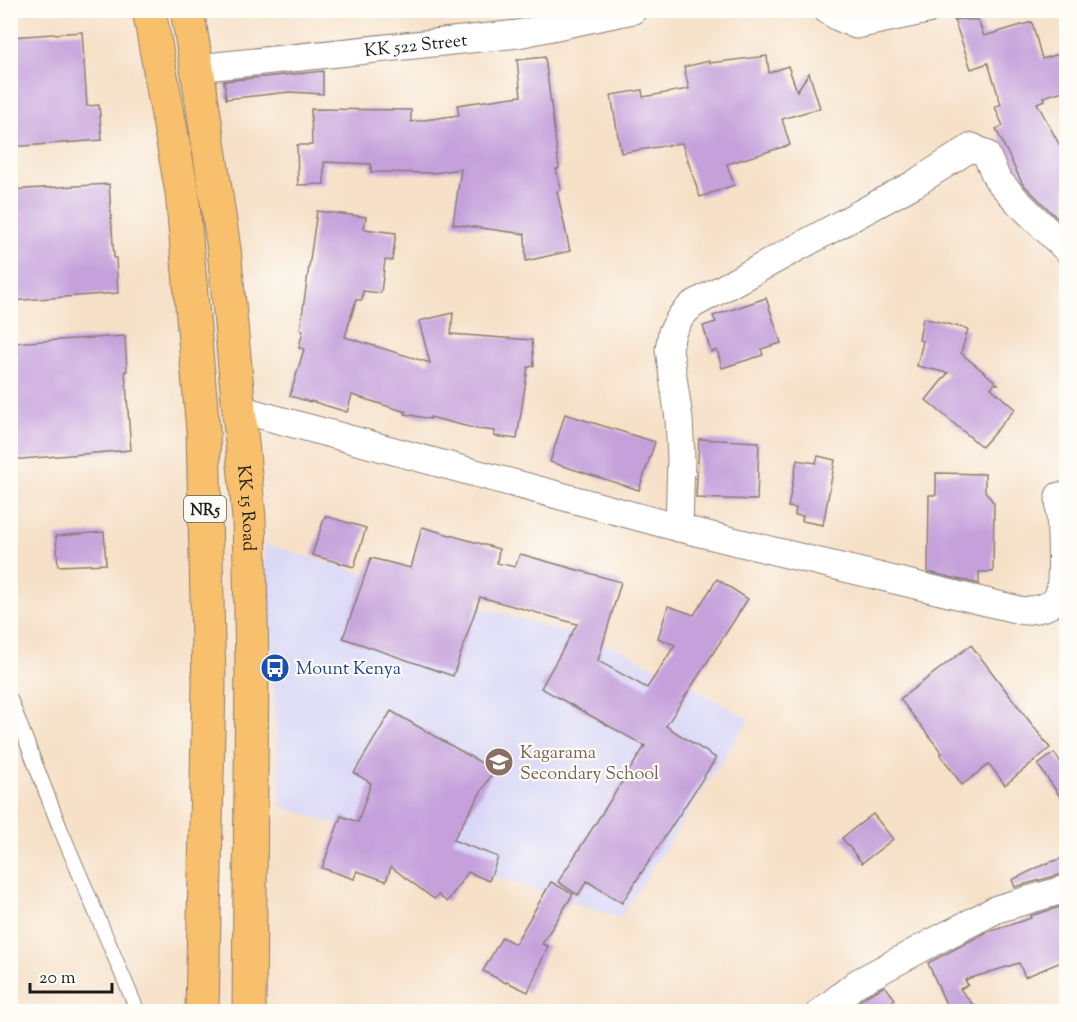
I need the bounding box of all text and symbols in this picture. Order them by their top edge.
street label: KK 522 Street [363,28,469,65]
street label: KK 15 Road [229,464,261,552]
road number: NR5 [184,496,226,522]
bus stop icon: Mount Kenya [259,652,291,684]
place label: Mount Kenya [296,657,401,683]
place label: Kagarama Secondary School [520,741,659,788]
school or university icon: Kagarama Secondary School [483,746,515,778]
scale bar [30,956,112,994]
text: 20 m [39,966,76,992]

